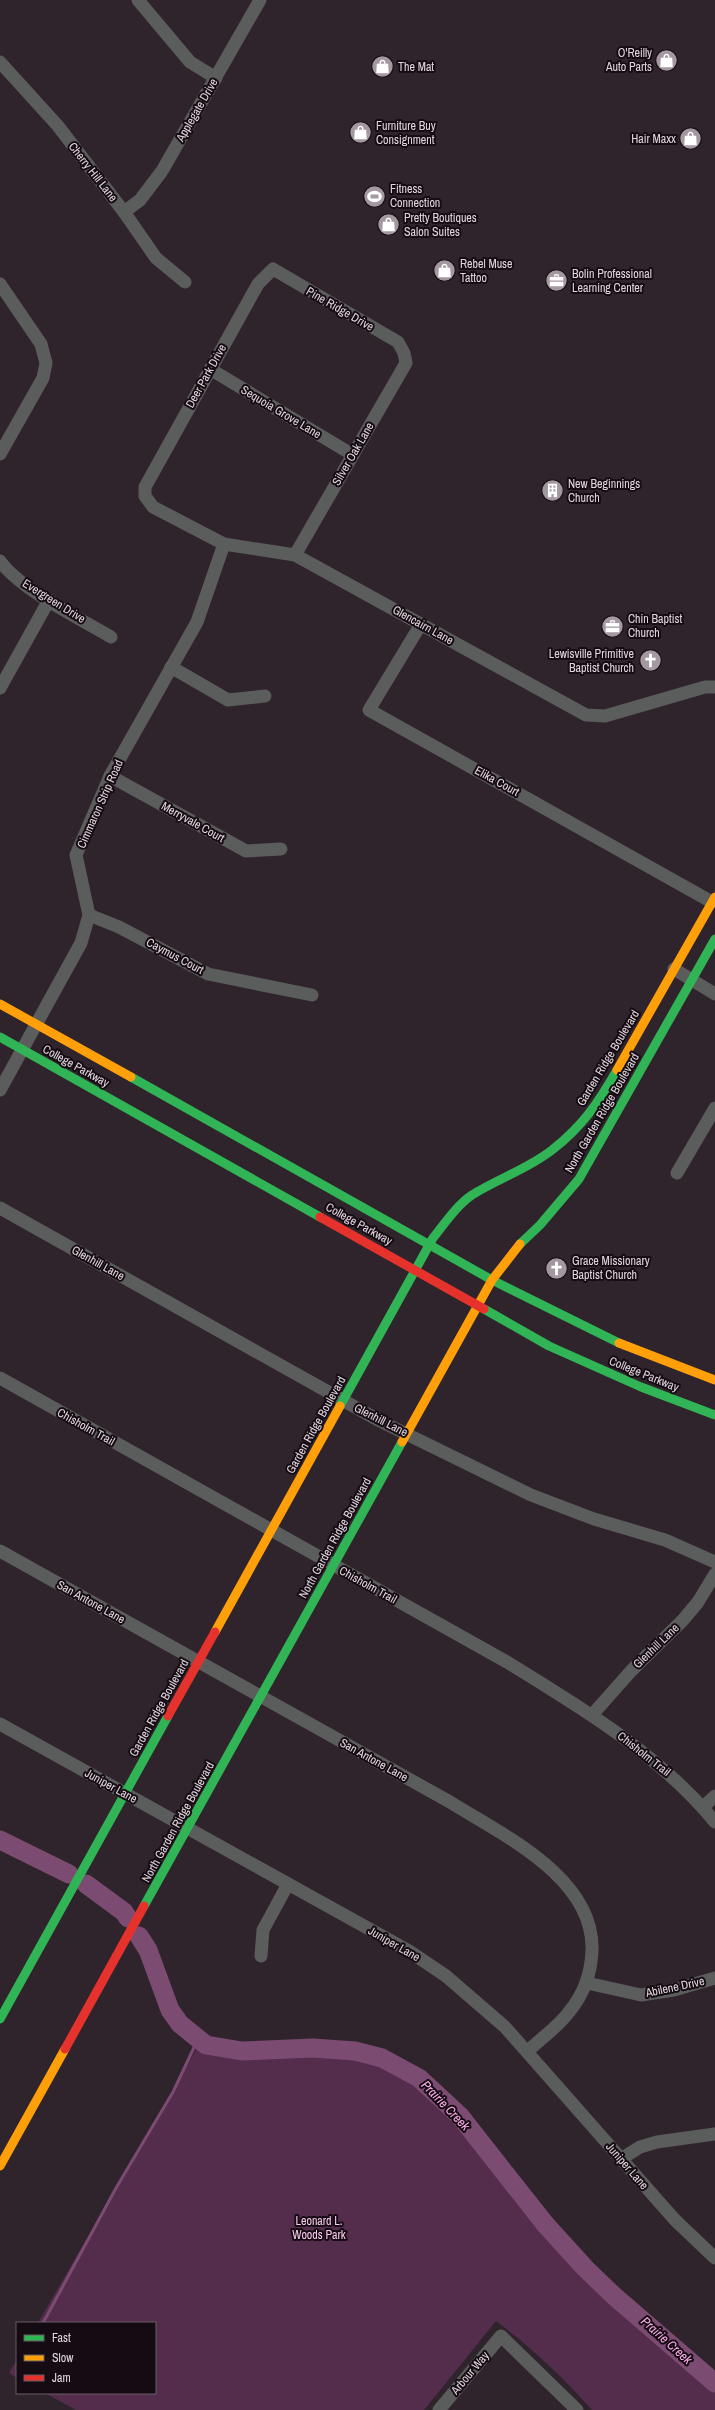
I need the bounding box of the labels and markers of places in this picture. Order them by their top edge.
place label: O'Reilly Auto Parts [605,45,652,75]
shop icon: O'Reilly Auto Parts [654,47,680,73]
shop icon: The Mat [369,54,395,80]
place label: The Mat [398,59,434,75]
place label: Furniture Buy Consignment [376,118,436,148]
shop icon: Furniture Buy Consignment [347,120,373,146]
shop icon: Hair Maxx [678,126,704,152]
place label: Hair Maxx [631,131,676,147]
place label: Fitness Connection [390,181,440,211]
sports icon: Fitness Connection [362,183,388,209]
place label: Pretty Boutiques Salon Suites [404,210,477,240]
shop icon: Pretty Boutiques Salon Suites [375,212,401,238]
place label: Rebel Muse Tattoo [460,256,513,286]
shop icon: Rebel Muse Tattoo [431,258,457,284]
place label: Bolin Professional Learning Center [572,266,652,296]
office icon: Bolin Professional Learning Center [543,268,569,294]
place label: New Beginnings Church [568,476,640,506]
building icon: New Beginnings Church [539,478,565,504]
place label: Chin Baptist Church [628,611,682,641]
office icon: Chin Baptist Church [599,613,625,639]
place label: Lewisville Primitive Baptist Church [549,646,634,676]
church icon: Lewisville Primitive Baptist Church [637,648,663,674]
place label: Grace Missionary Baptist Church [572,1253,650,1283]
church icon: Grace Missionary Baptist Church [544,1255,570,1281]

